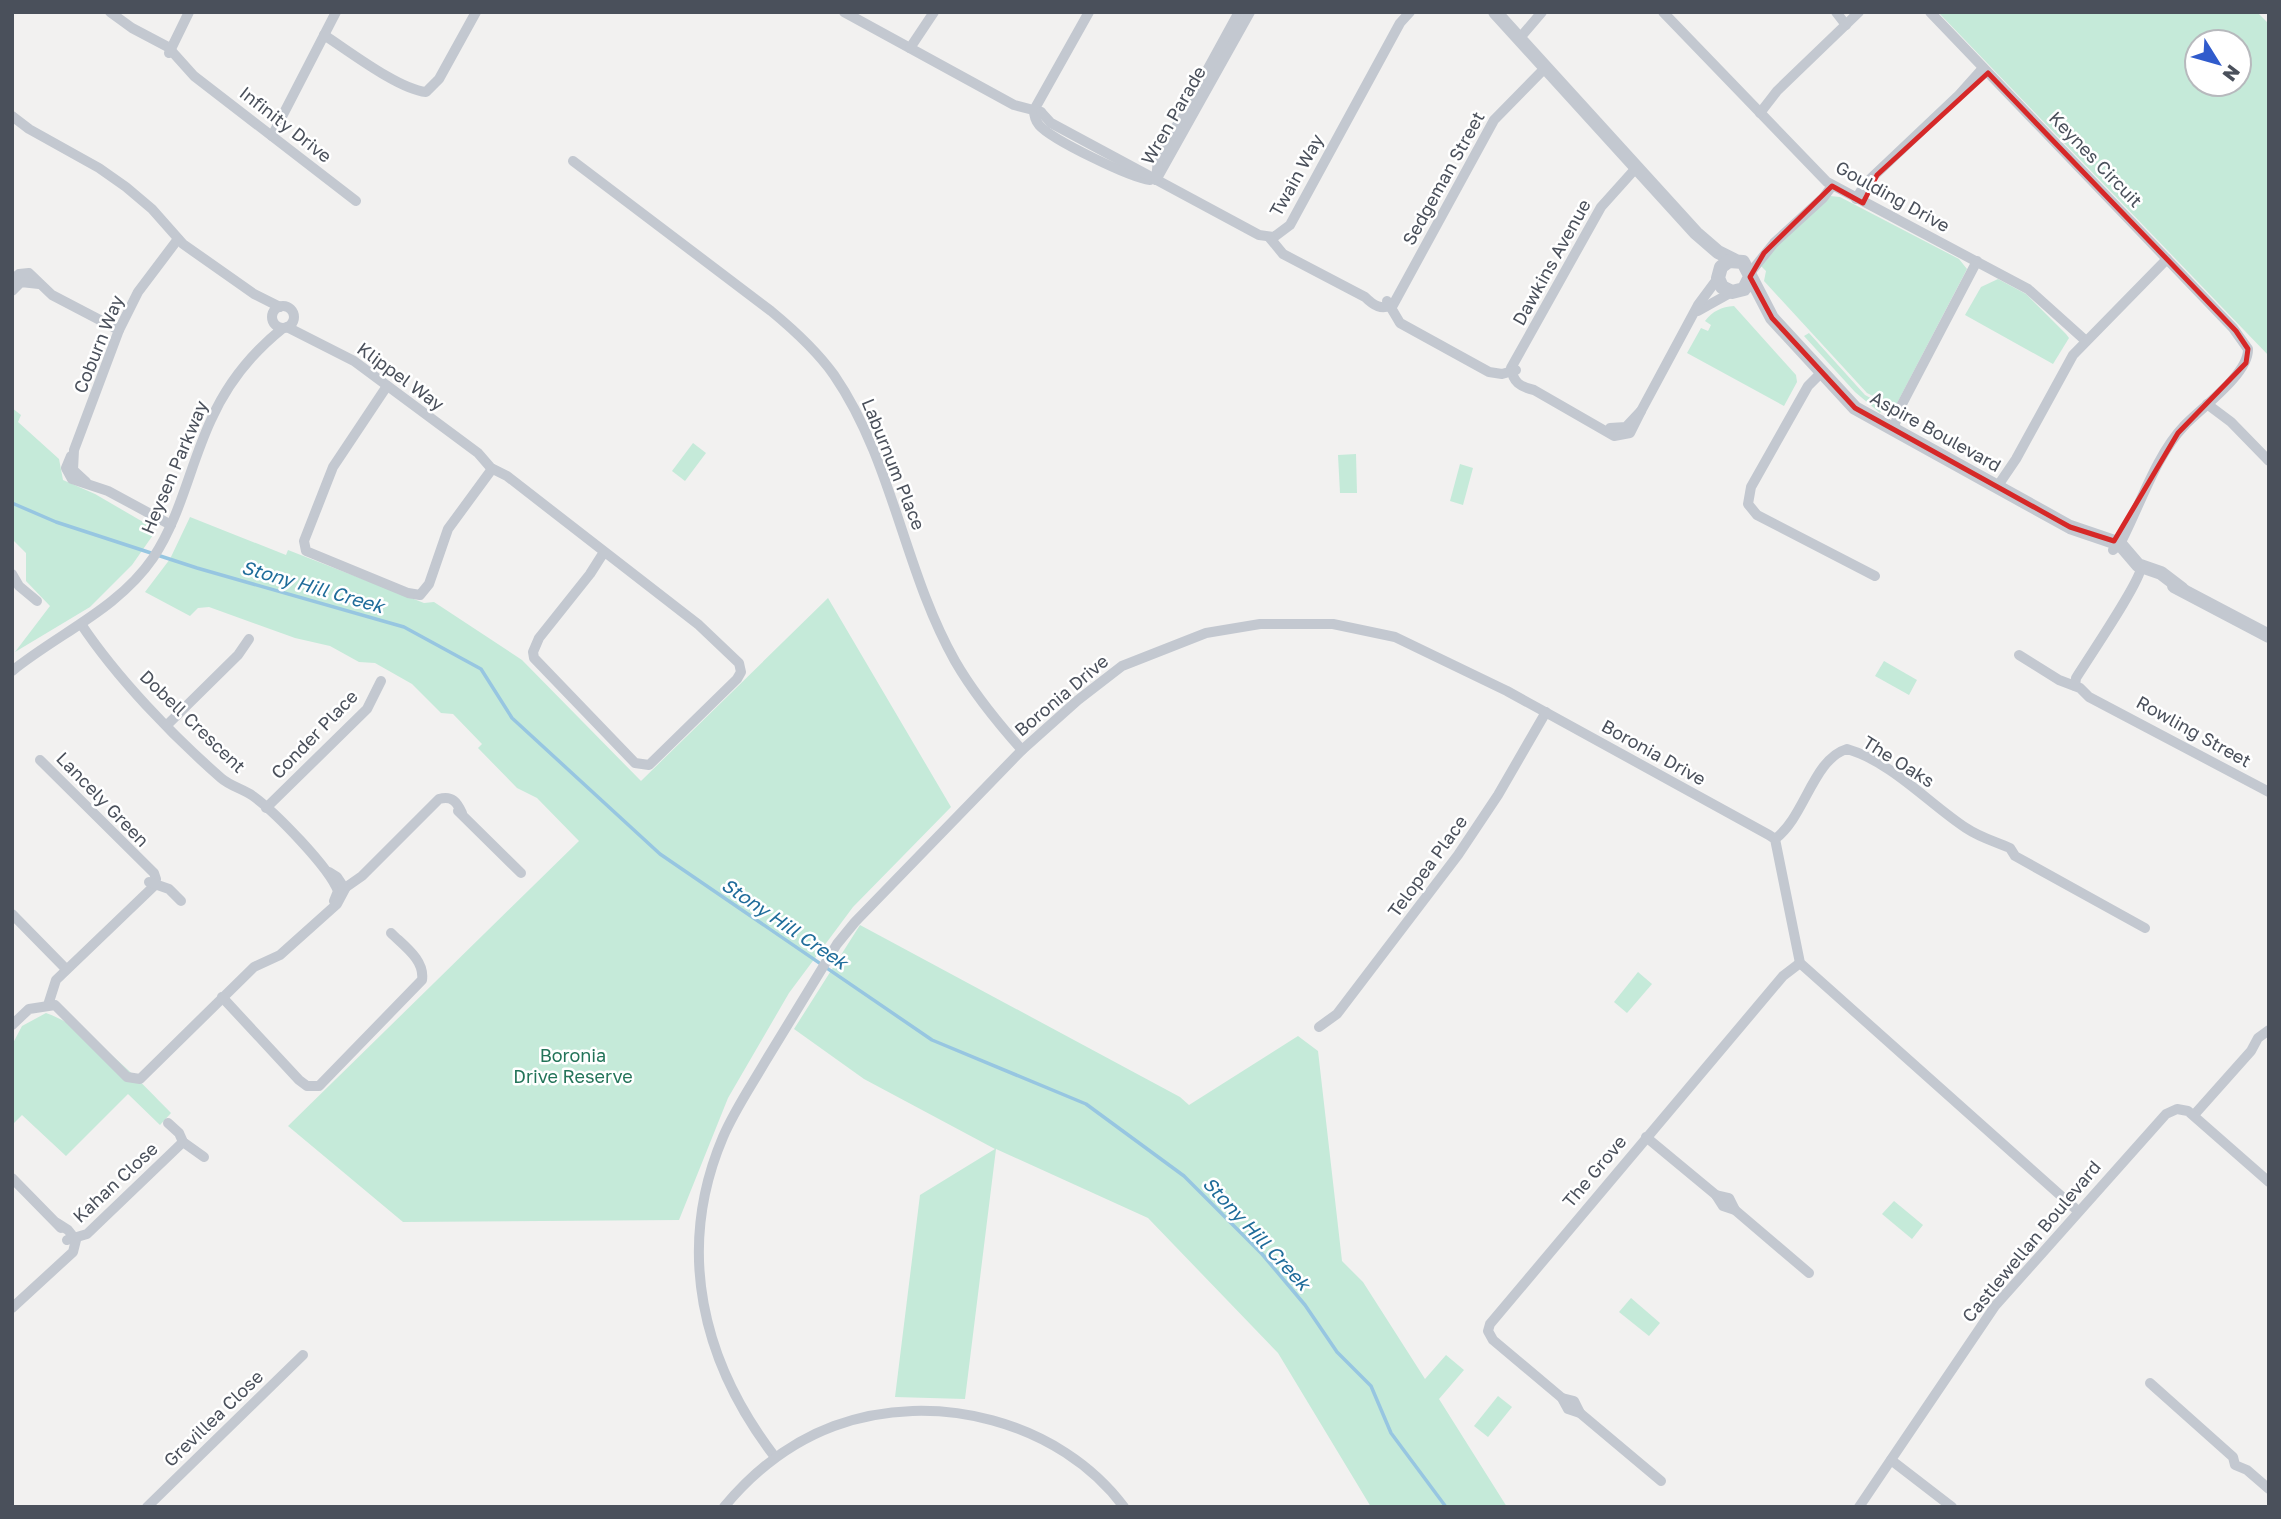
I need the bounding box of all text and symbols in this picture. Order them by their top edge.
north arrow [2183,28,2253,98]
text: N [2218,61,2246,86]
street label: Wren Parade [1136,62,1210,168]
street label: Infinity Drive [236,81,336,167]
street label: Sedgeman Street [1397,107,1489,249]
street label: Keynes Circuit [2045,107,2147,211]
street label: Twain Way [1264,130,1328,220]
street label: Goulding Drive [1832,156,1954,236]
street label: Dawkins Avenue [1507,195,1595,329]
street label: Coburn Way [68,292,128,396]
street label: Klippel Way [353,337,449,415]
street label: Aspire Boulevard [1867,386,2005,476]
street label: Laburnum Place [858,395,930,533]
street label: Heysen Parkway [136,397,212,537]
water label: Stony Hill Creek [239,555,389,618]
street label: Boronia Drive [1010,649,1112,741]
street label: Dobell Crescent [136,665,250,777]
street label: Conder Place [266,685,362,783]
street label: Rowling Street [2133,690,2255,772]
street label: Boronia Drive [1598,714,1710,790]
street label: The Oaks [1859,730,1939,792]
street label: Lancely Green [52,747,154,851]
street label: Telopea Place [1383,811,1471,921]
water label: Stony Hill Creek [718,872,854,975]
park label: Boronia Drive Reserve [513,1044,633,1087]
street label: The Grove [1558,1130,1630,1212]
street label: Kahan Close [68,1137,162,1227]
street label: Castlewellan Boulevard [1957,1156,2105,1326]
water label: Stony Hill Creek [1199,1171,1317,1296]
street label: Grevillea Close [159,1365,267,1471]

